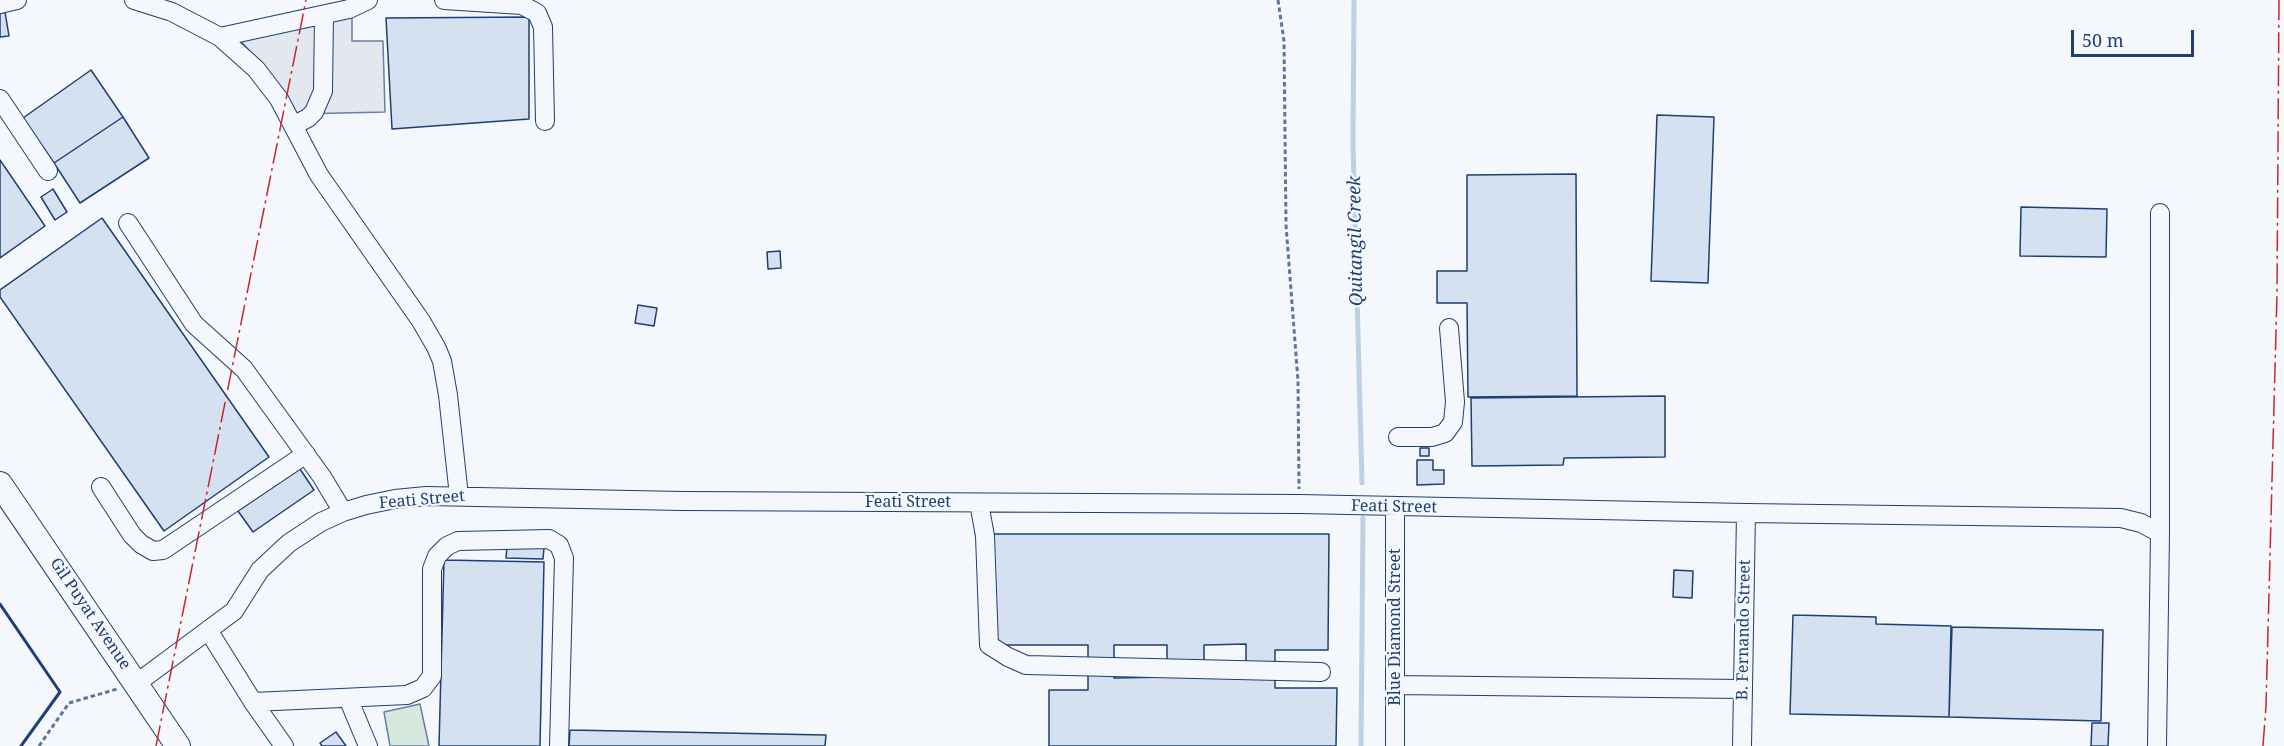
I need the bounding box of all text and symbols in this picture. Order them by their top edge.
scale bar [2074,18,2197,56]
text: 50 m [2082,28,2124,52]
water label: Quitangil Creek [1344,176,1368,306]
street label: Feati Street [378,487,466,513]
street label: Feati Street [865,492,951,512]
street label: Feati Street [1351,497,1437,517]
street label: Blue Diamond Street [1385,548,1405,706]
street label: Gil Puyat Avenue [46,555,134,673]
street label: B. Fernando Street [1733,559,1755,701]

